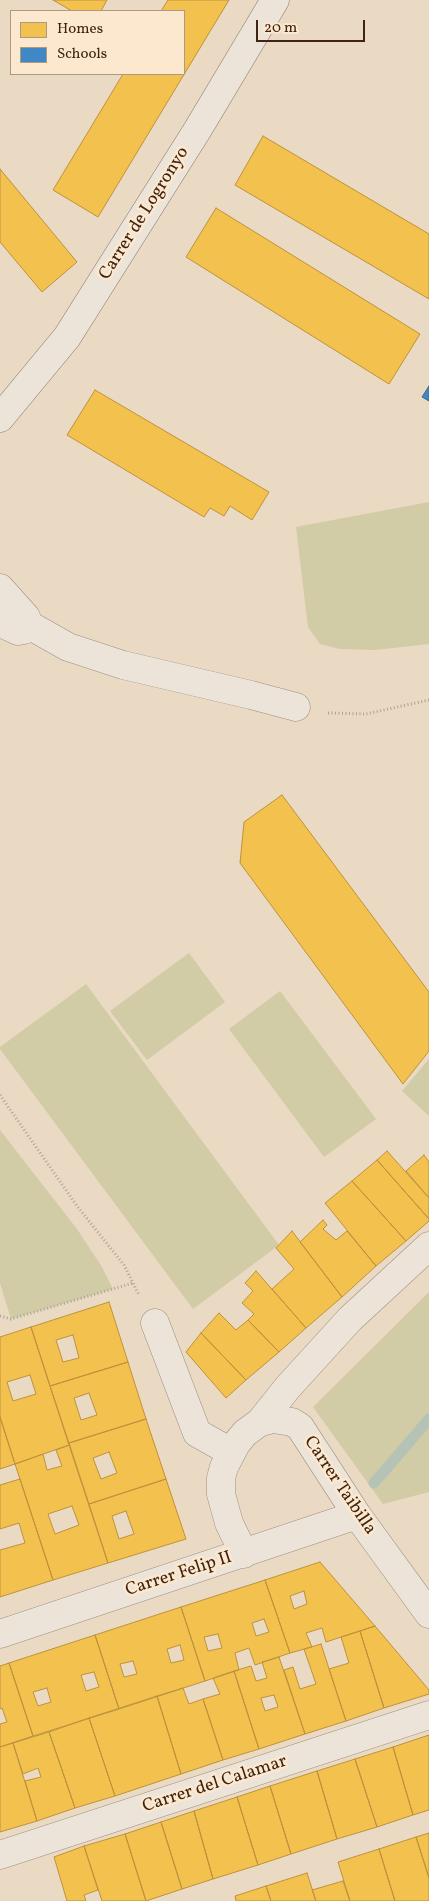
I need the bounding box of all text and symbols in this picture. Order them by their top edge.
legend [10,10,185,75]
scale bar [259,10,368,42]
text: 20 m [264,18,297,39]
text: Homes [57,19,103,40]
text: Schools [57,44,107,65]
street label: Carrer de Logronyo [95,143,195,285]
street label: Carrer Taibilla [298,1433,380,1539]
street label: Carrer Felip II [123,1548,235,1602]
street label: Carrer del Calamar [140,1751,290,1819]

